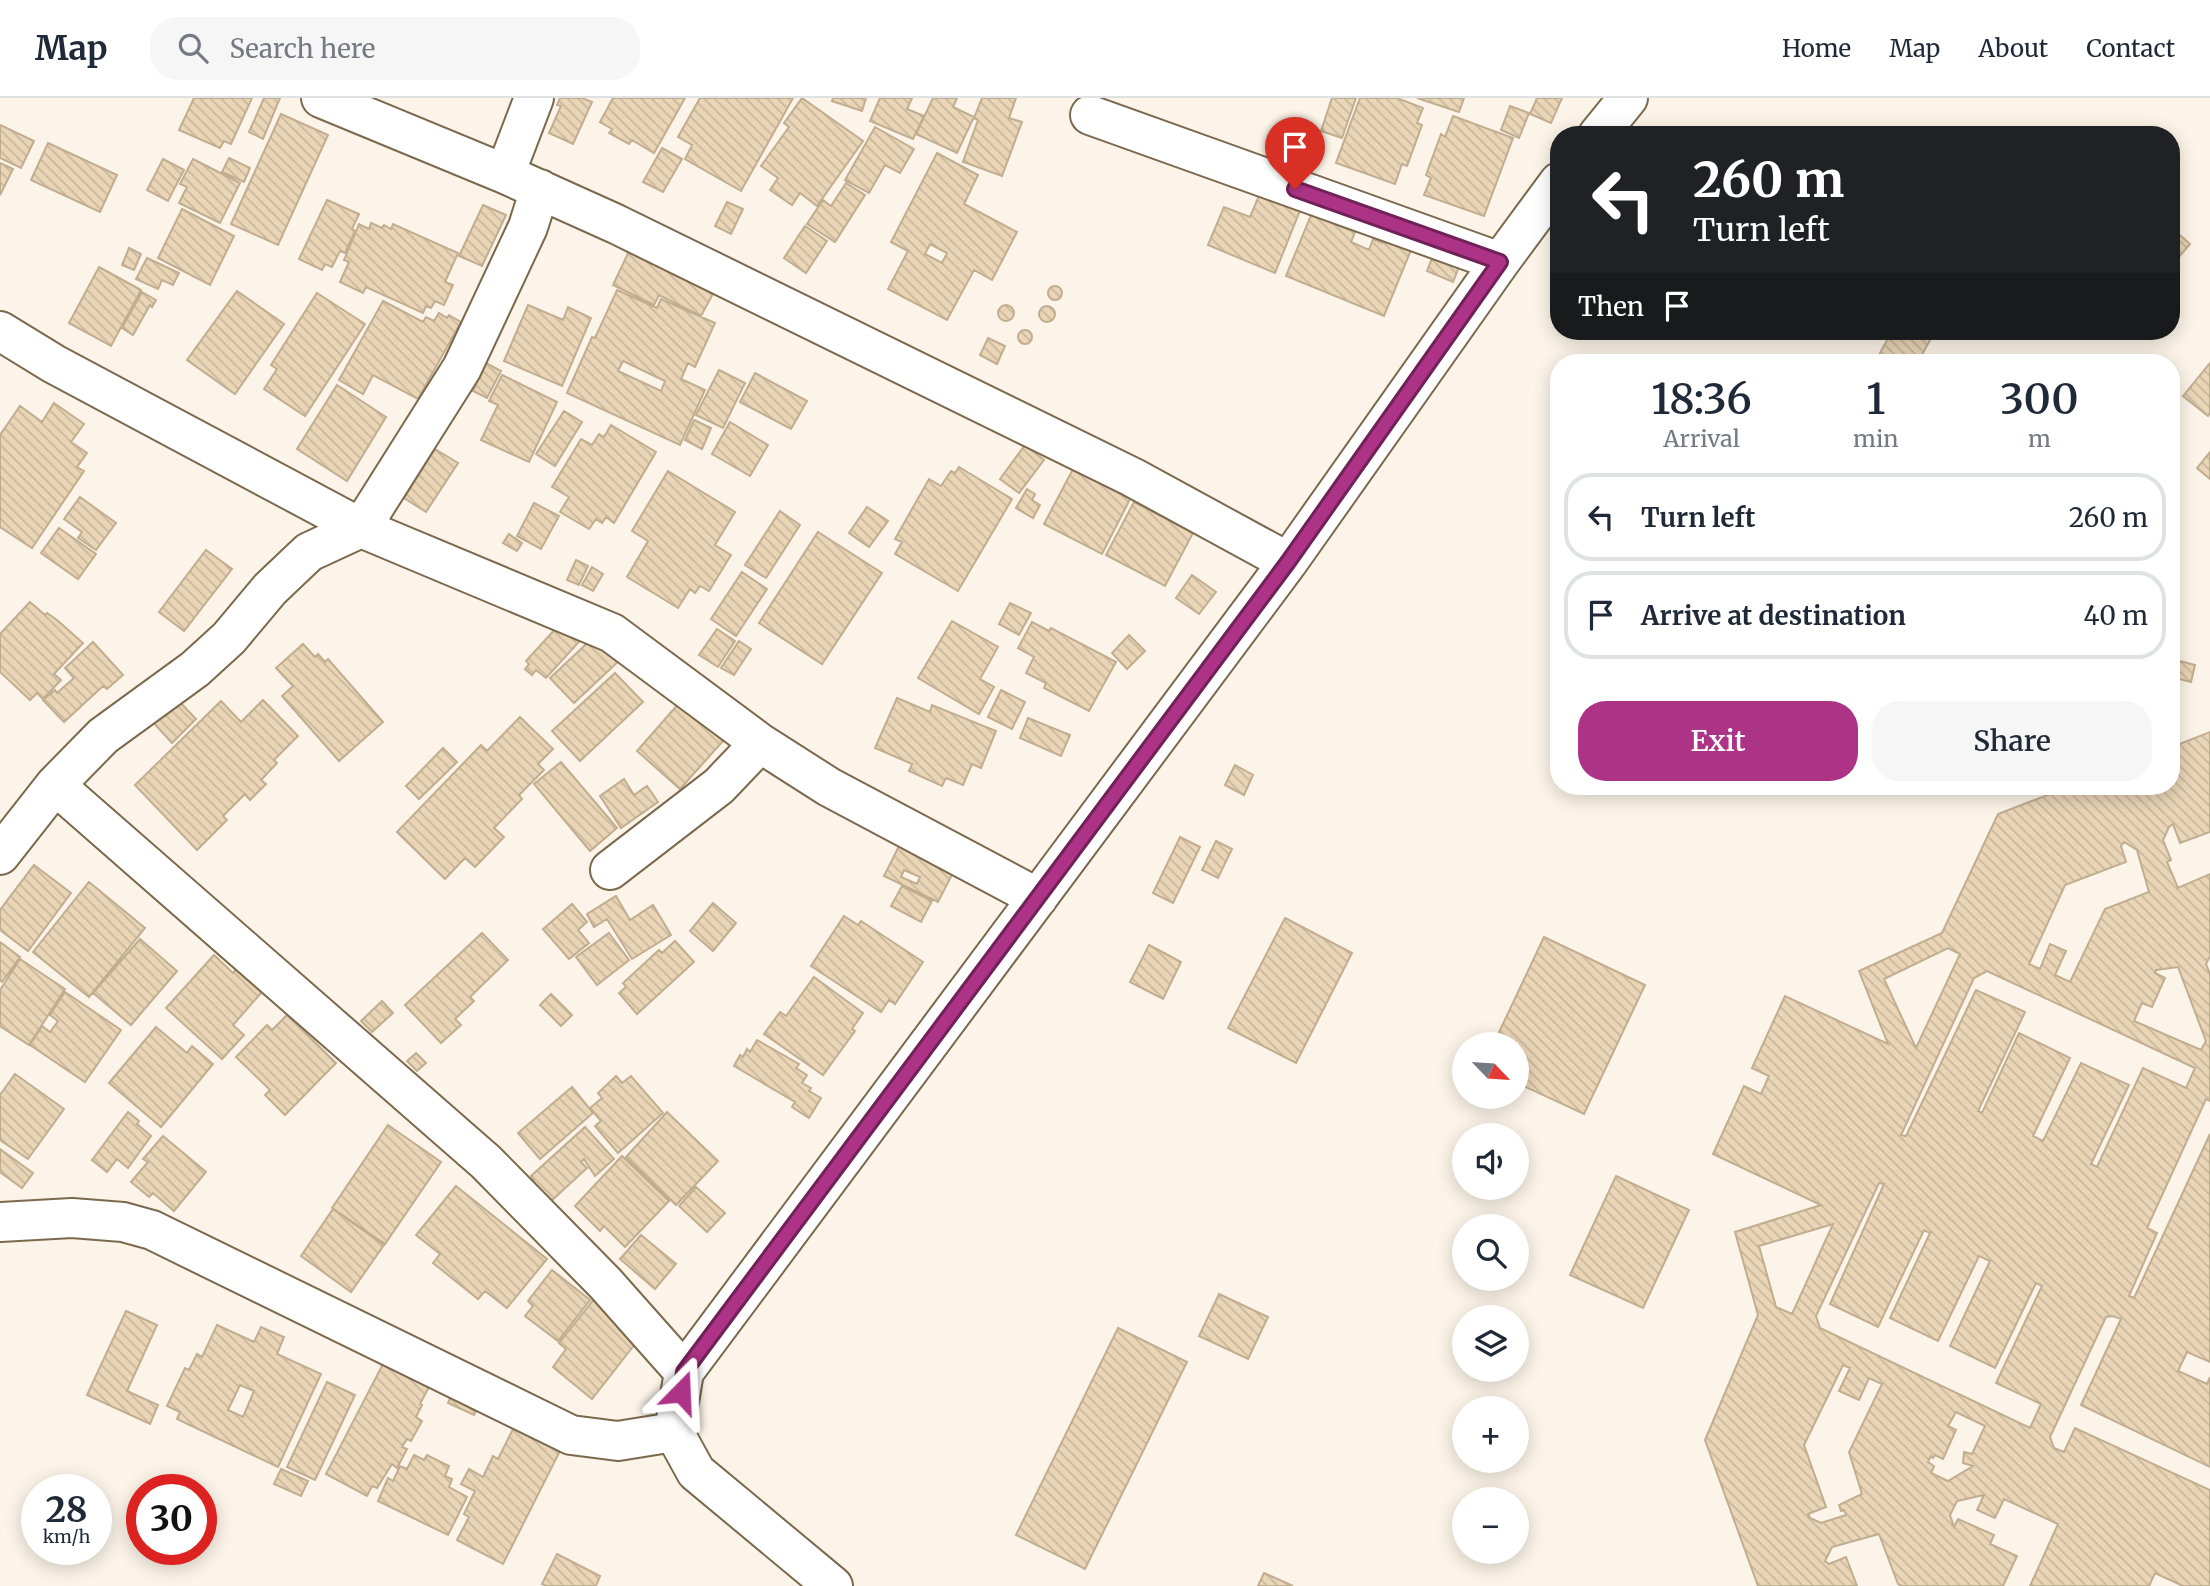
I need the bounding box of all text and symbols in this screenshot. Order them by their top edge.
search box [150,17,640,80]
text: Map [35,28,108,69]
icon: search [174,29,212,67]
text: Search here [230,32,375,65]
text: Home [1782,33,1851,64]
text: Map [1889,33,1940,64]
text: About [1978,33,2048,64]
text: Contact [2086,33,2175,64]
pin [1265,117,1325,189]
icon: arrive [1276,128,1314,166]
text: 260 m [1693,149,1844,210]
icon: left [1578,154,1669,245]
text: Turn left [1693,210,1830,250]
icon: arrive [1658,287,1696,325]
text: Then [1578,290,1644,323]
text: 18:36 [1651,373,1752,425]
text: 1 [1866,373,1885,425]
text: 300 [2000,373,2079,425]
text: Arrival [1663,424,1740,453]
text: min [1853,424,1899,453]
text: m [2028,424,2051,453]
icon: left [1582,498,1620,536]
text: Turn left [1641,501,1755,534]
text: 260 m [2069,501,2148,534]
icon: arrive [1582,596,1620,634]
text: Arrive at destination [1641,599,1906,632]
text: 40 m [2084,599,2148,632]
button: Exit [1578,701,1858,781]
button: Share [1872,701,2152,781]
north arrow [1452,1032,1530,1110]
map controls [1452,1032,1529,1564]
button: sound [1452,1123,1529,1200]
button: search [1452,1214,1529,1291]
button: layers [1452,1305,1529,1382]
position arrow [644,1355,718,1429]
button: + [1452,1396,1529,1473]
speed limit sign: 30 [126,1474,217,1565]
button: − [1452,1487,1529,1564]
text: 28 [45,1488,88,1532]
text: km/h [43,1525,90,1548]

